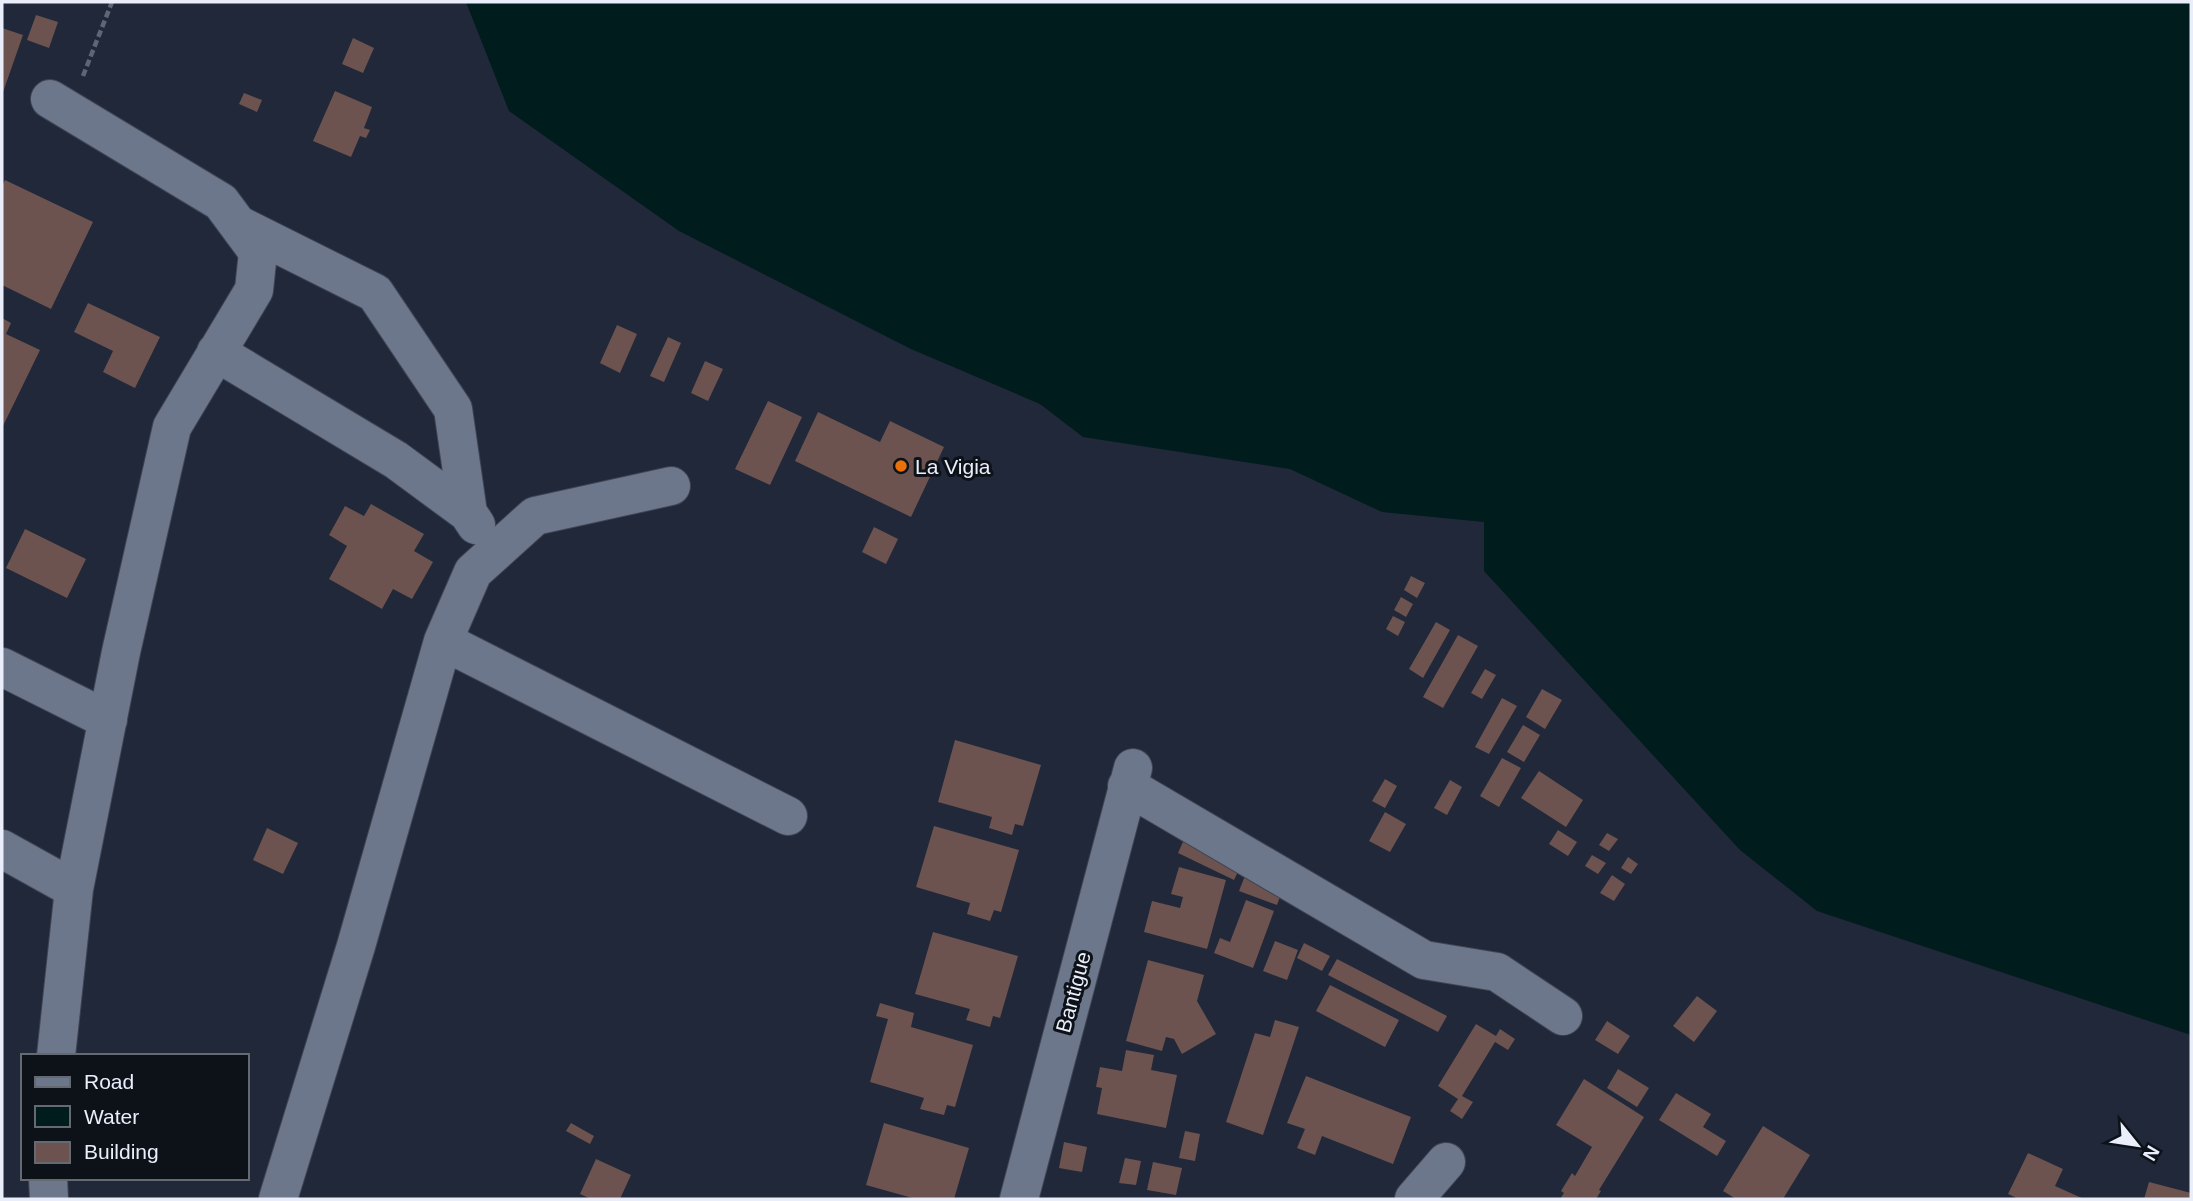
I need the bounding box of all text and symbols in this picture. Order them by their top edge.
place label: La Vigia [915,455,991,478]
marker: La Vigia [893,458,909,474]
street label: Bantigue [1051,949,1095,1035]
legend [21,1054,248,1180]
text: Road [84,1070,134,1093]
text: Water [84,1105,139,1128]
north arrow [2102,1110,2172,1180]
text: Building [84,1140,159,1163]
text: N [2139,1142,2164,1164]

